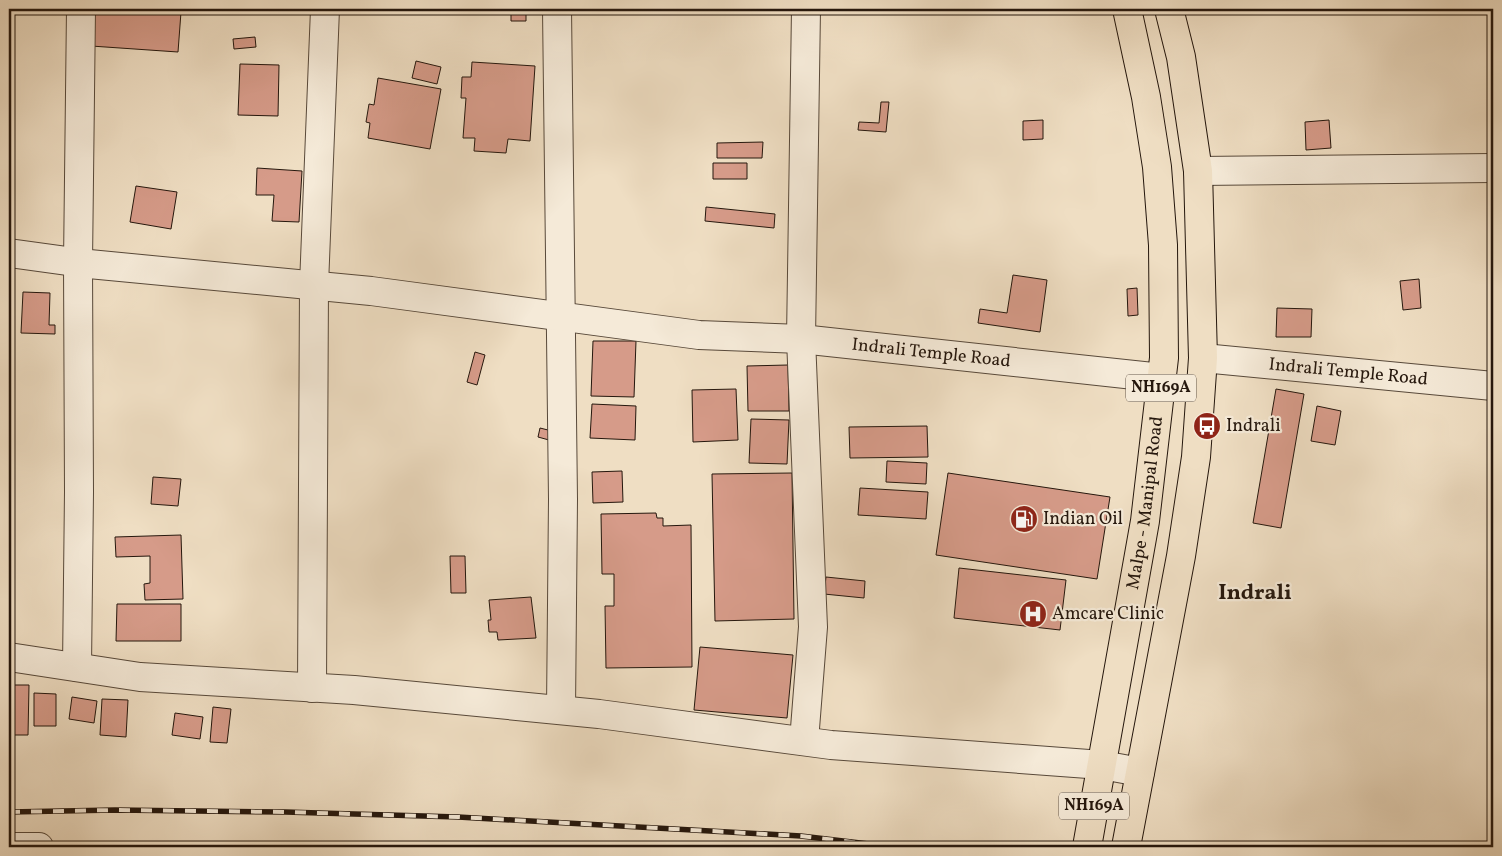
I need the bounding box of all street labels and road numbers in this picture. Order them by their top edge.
street label: Indrali Temple Road [850,332,1012,374]
street label: Indrali Temple Road [1268,352,1429,392]
road number: NH169A [1126,374,1196,402]
street label: Malpe - Manipal Road [1121,415,1170,592]
road number: NH169A [1059,792,1129,819]

